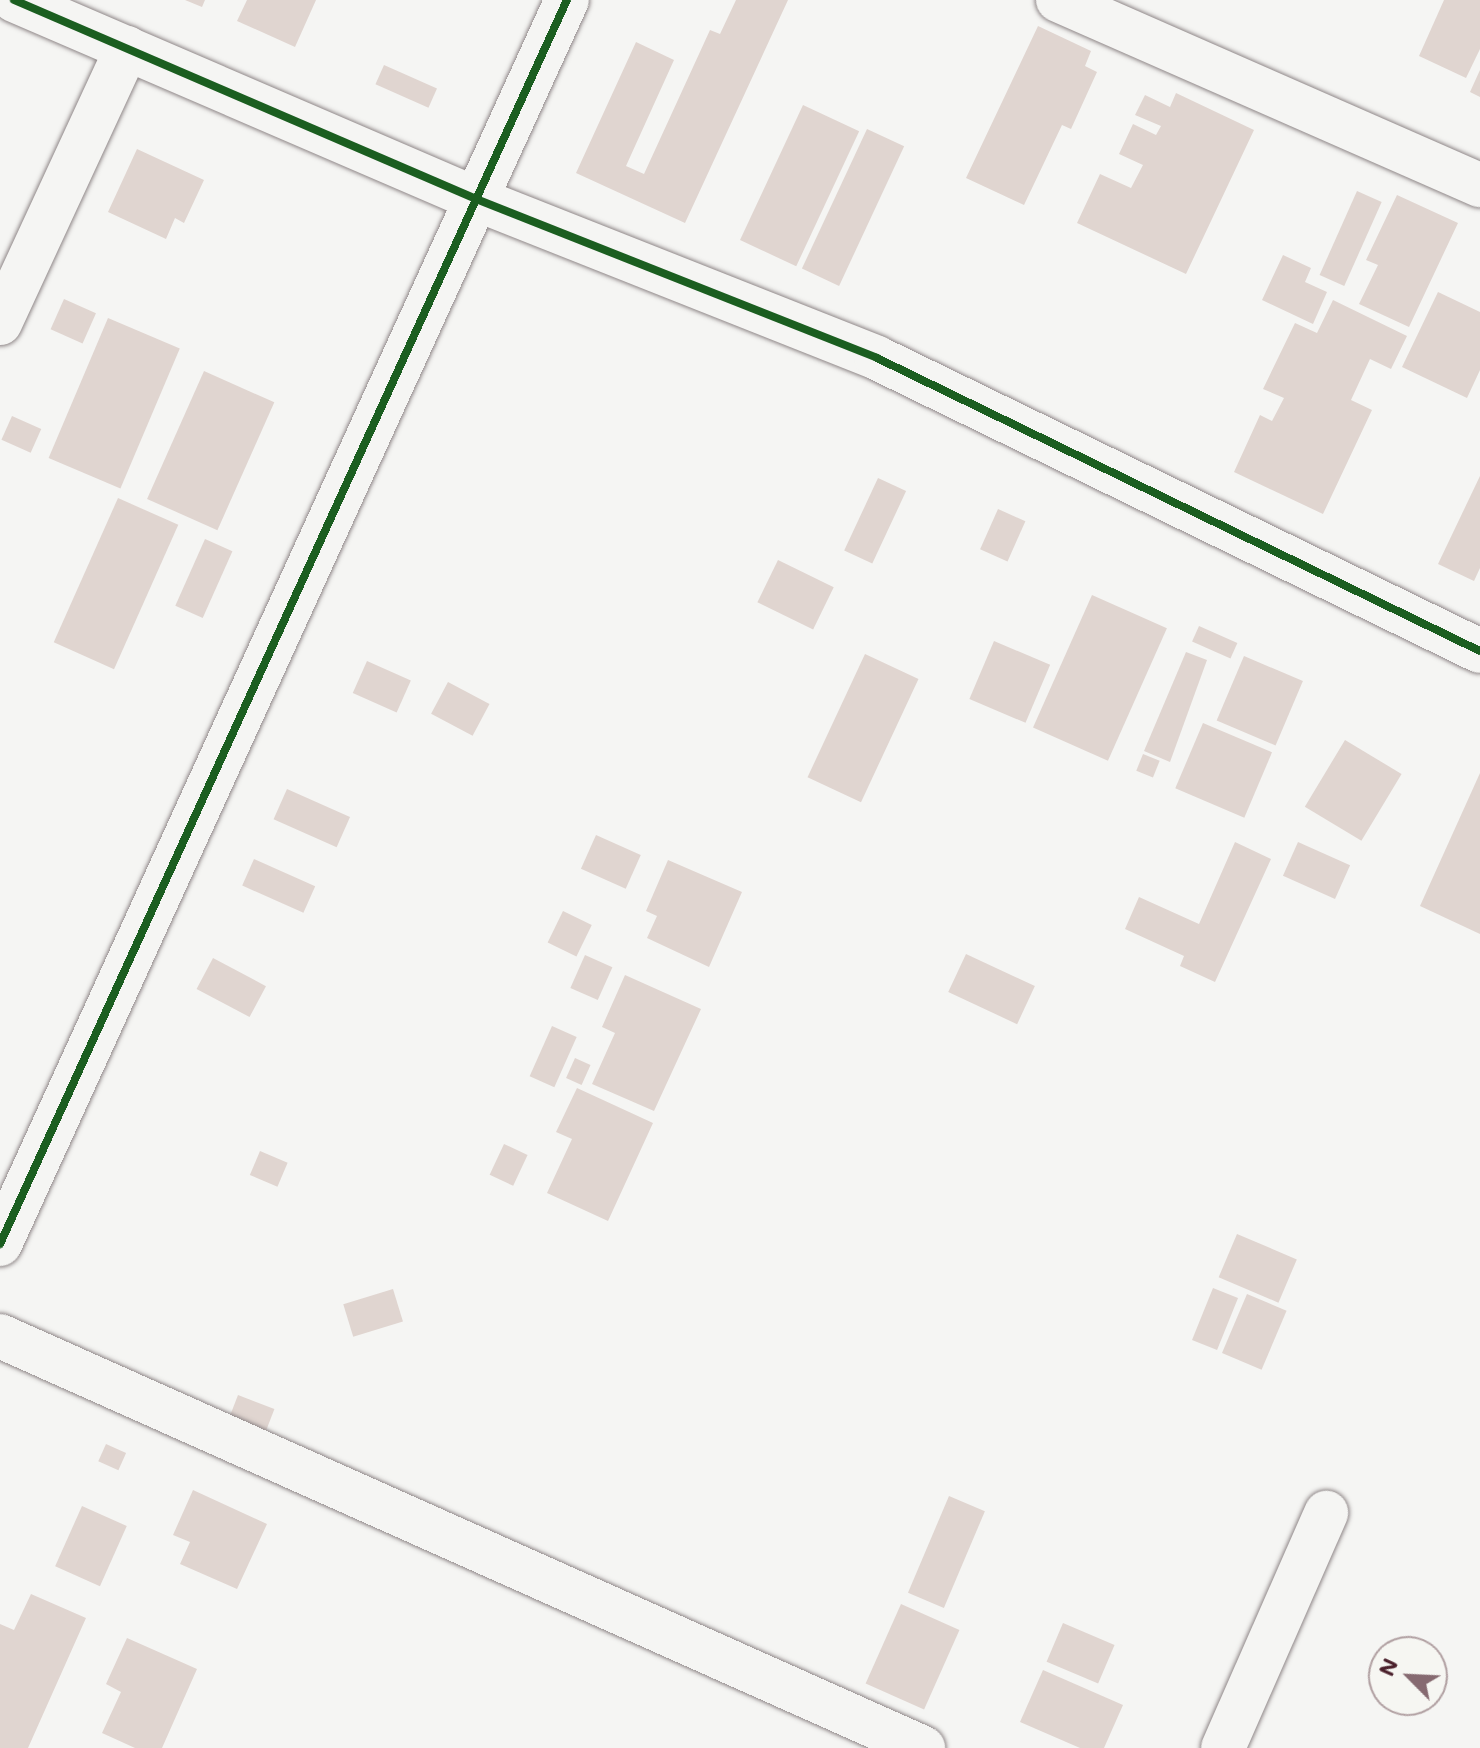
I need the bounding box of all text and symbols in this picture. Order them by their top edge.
north arrow [1368,1636,1448,1716]
text: N [1371,1653,1404,1680]

